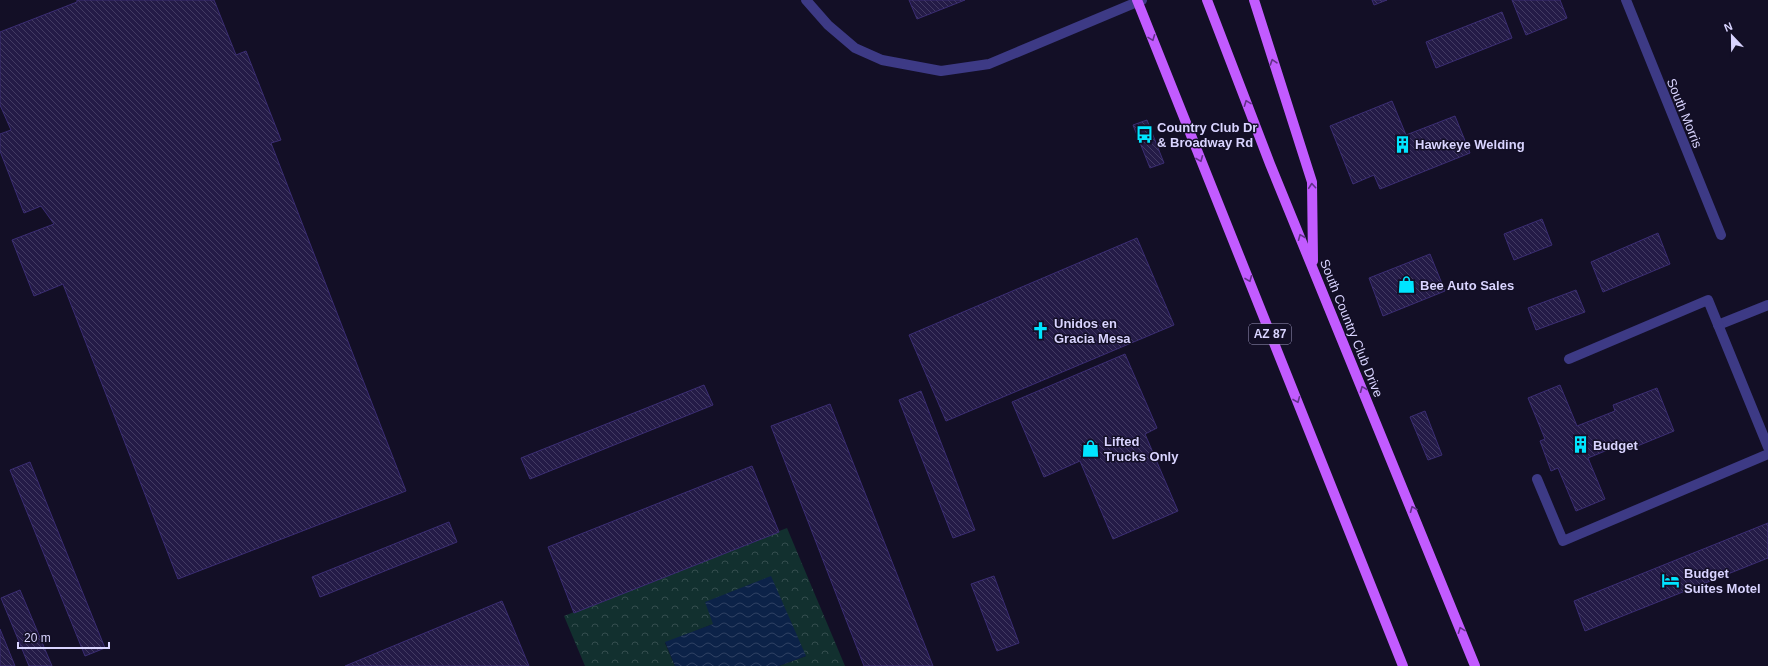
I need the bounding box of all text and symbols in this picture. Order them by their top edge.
north arrow [1712,16,1752,56]
text: N [1722,20,1734,34]
one-way arrow [1148,35,1156,42]
one-way arrow [1270,59,1278,66]
street label: South Morris [1664,76,1705,151]
one-way arrow [1244,100,1252,107]
place label: Country Club Dr & Broadway Rd [1157,120,1257,150]
bus stop icon: Country Club Dr & Broadway Rd [1134,124,1154,144]
building icon: Hawkeye Welding [1392,134,1412,154]
place label: Hawkeye Welding [1415,137,1525,152]
one-way arrow [1196,155,1204,162]
one-way arrow [1307,183,1316,189]
one-way arrow [1297,233,1305,240]
street label: South Country Club Drive [1317,257,1386,399]
shop icon: Bee Auto Sales [1397,275,1417,295]
one-way arrow [1244,276,1252,283]
place label: Bee Auto Sales [1420,278,1514,293]
place label: Unidos en Gracia Mesa [1054,316,1131,346]
church icon: Unidos en Gracia Mesa [1031,320,1051,340]
road number: AZ 87 [1249,324,1291,344]
one-way arrow [1360,385,1368,393]
one-way arrow [1292,397,1300,404]
place label: Lifted Trucks Only [1104,434,1179,464]
building icon: Budget [1570,435,1590,455]
shop icon: Lifted Trucks Only [1081,438,1101,458]
place label: Budget [1593,438,1638,453]
one-way arrow [1409,506,1417,513]
place label: Budget Suites Motel [1684,566,1761,596]
hotel icon: Budget Suites Motel [1661,570,1681,590]
scale bar [18,624,109,650]
one-way arrow [1458,626,1466,633]
text: 20 m [24,631,51,645]

